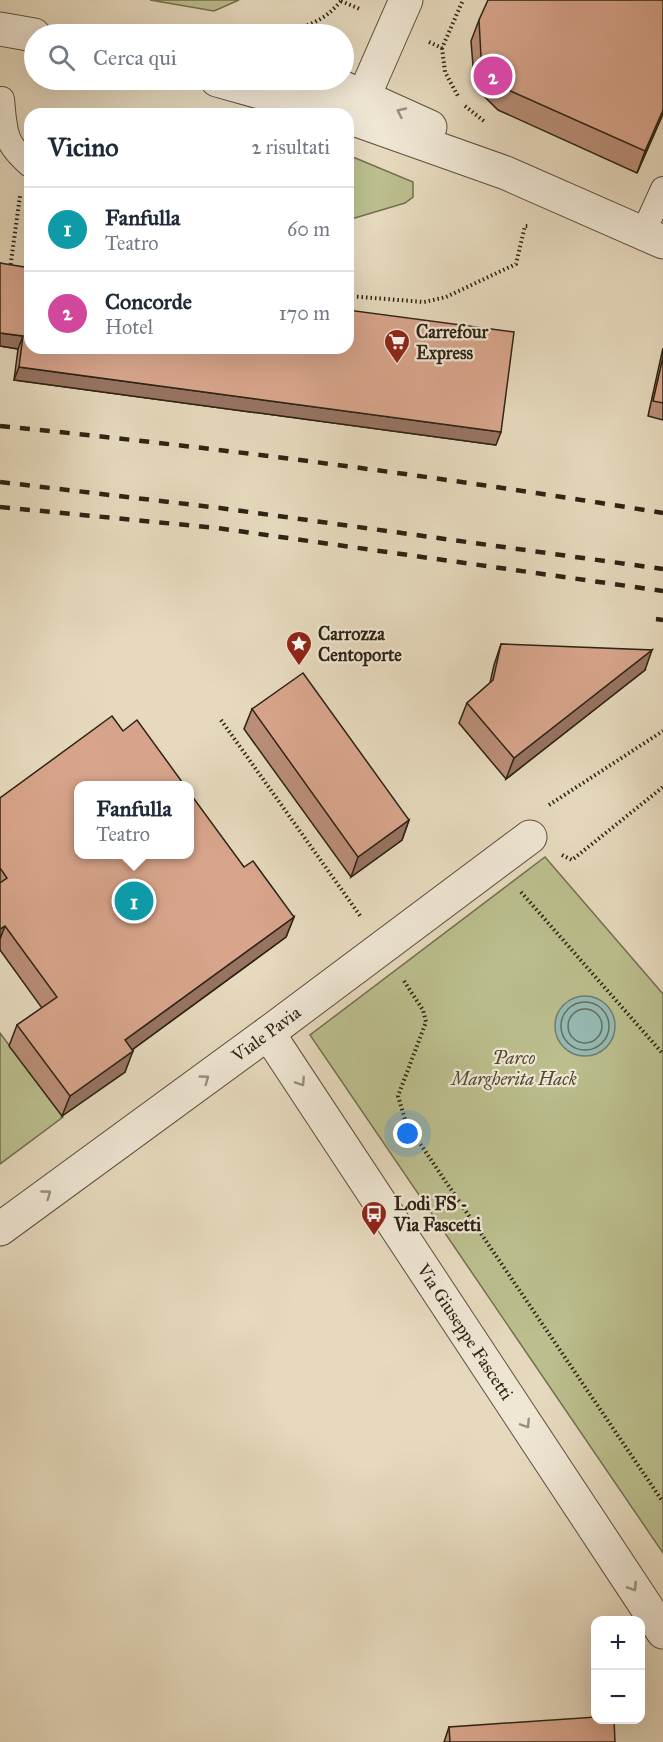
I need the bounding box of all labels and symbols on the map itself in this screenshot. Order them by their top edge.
pin: 2 [474,54,512,98]
one-way arrow [396,108,407,120]
place label: Carrefour Express [416,321,489,365]
supermarket icon: Carrefour Express [382,327,412,365]
place label: Carrozza Centoporte [318,623,402,667]
place icon: Carrozza Centoporte [284,629,314,667]
pin: 1 [114,878,154,924]
street label: Viale Pavia [227,1001,305,1067]
park label: Parco Margherita Hack [449,1047,577,1090]
one-way arrow [198,1076,209,1087]
one-way arrow [293,1076,305,1086]
your location [393,1119,422,1148]
one-way arrow [41,1191,52,1202]
place label: Lodi FS - Via Fascetti [393,1193,482,1236]
bus stop icon: Lodi FS - Via Fascetti [359,1199,389,1237]
street label: Via Giuseppe Fascetti [412,1259,518,1404]
one-way arrow [519,1417,530,1428]
one-way arrow [626,1581,638,1591]

